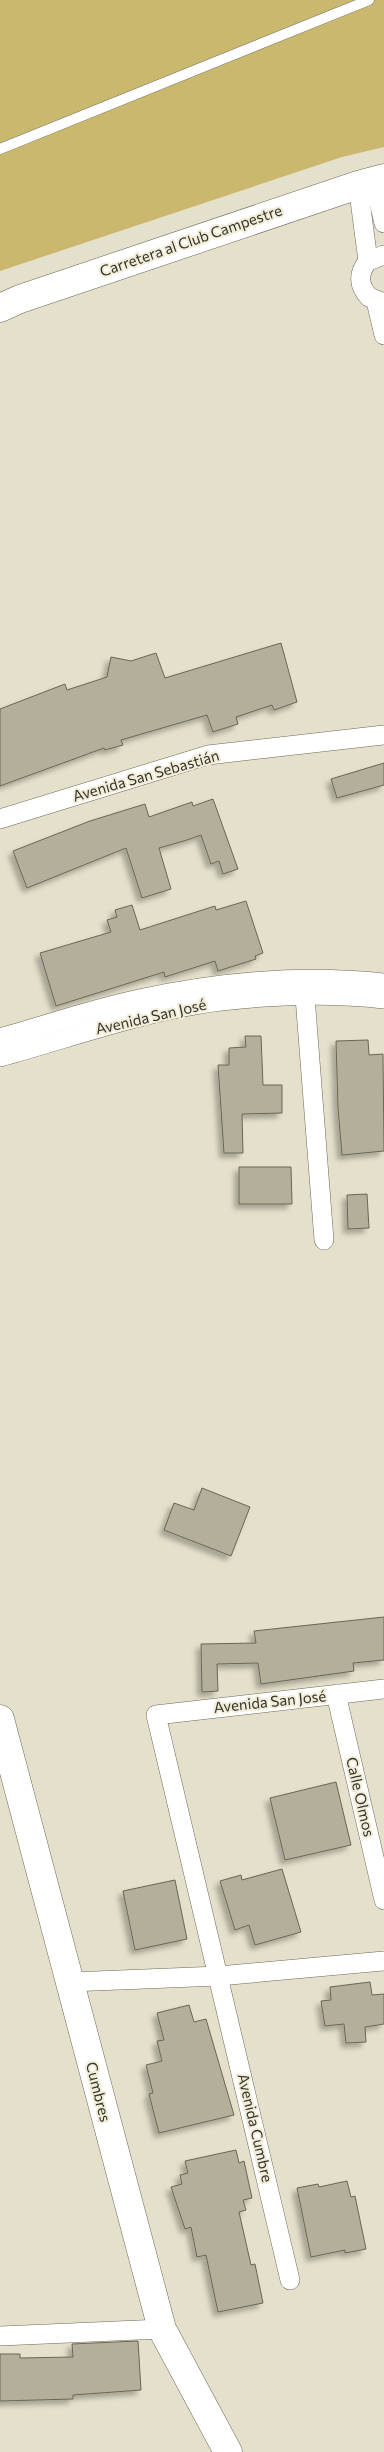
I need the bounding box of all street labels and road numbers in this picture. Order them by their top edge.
street label: Carretera al Club Campestre [97,200,284,280]
street label: Avenida San Sebastián [70,745,221,805]
street label: Avenida San José [94,995,208,1038]
street label: Avenida San José [213,1686,327,1716]
street label: Calle Olmos [343,1755,379,1839]
street label: Cumbres [83,2060,115,2124]
street label: Avenida Cumbre [235,2072,277,2184]

